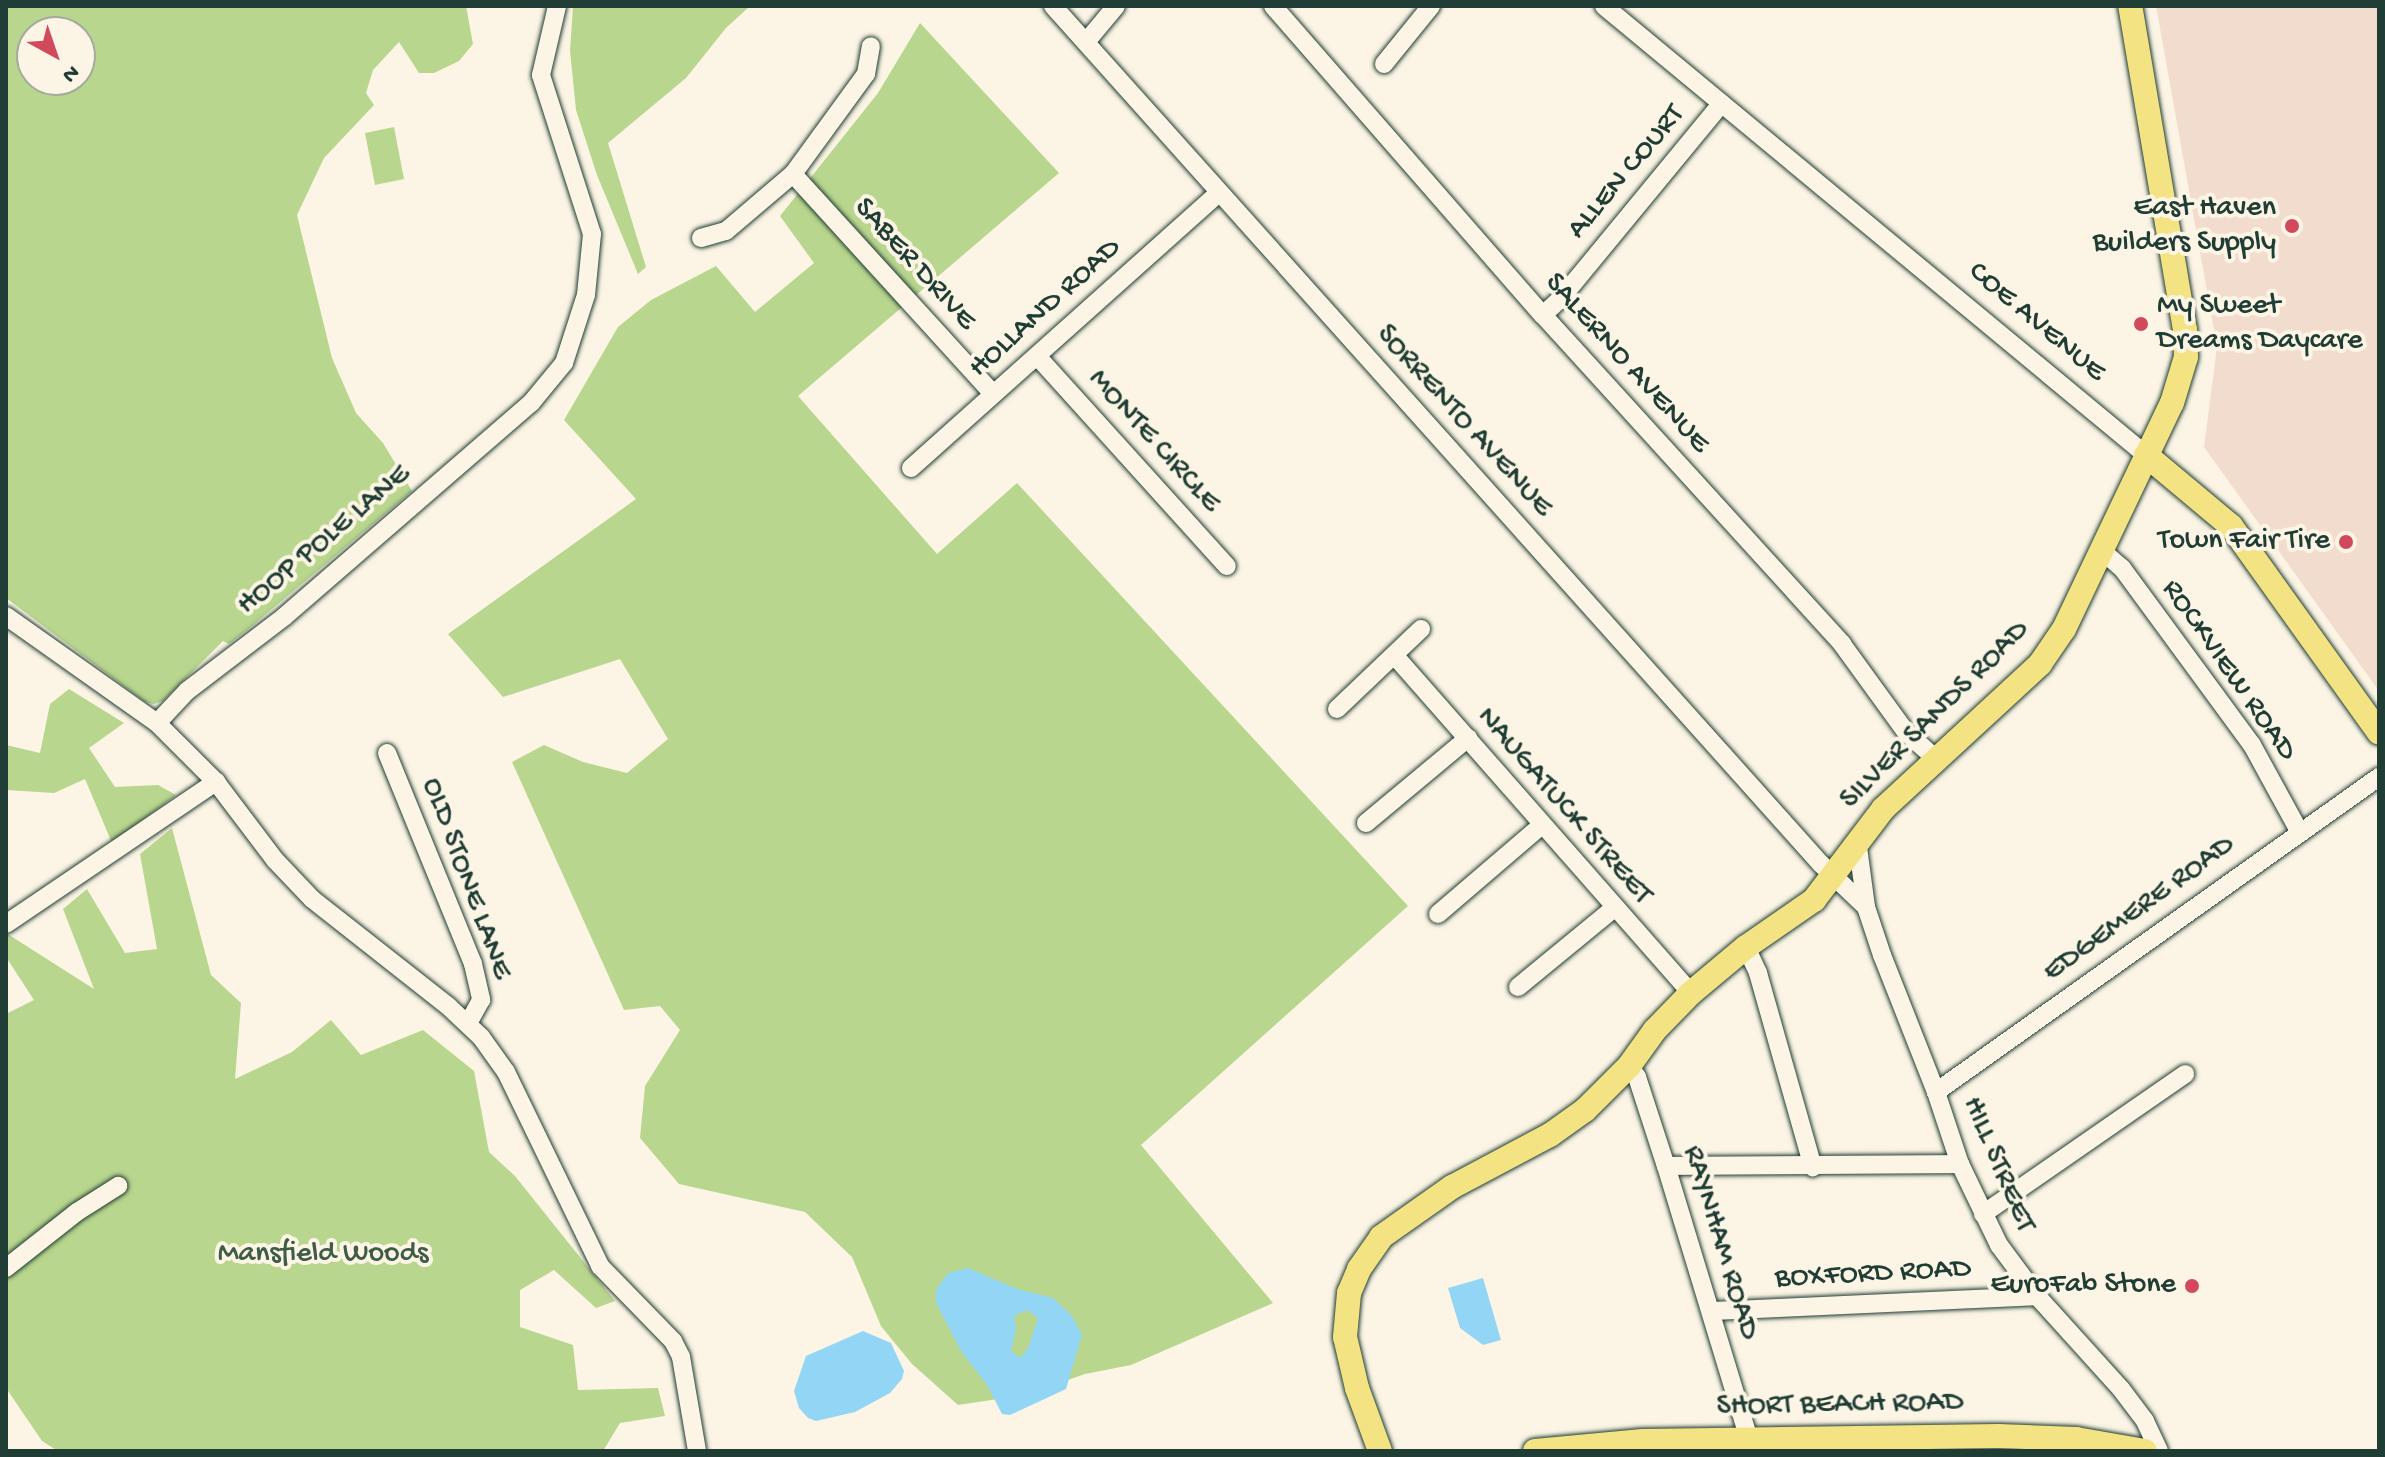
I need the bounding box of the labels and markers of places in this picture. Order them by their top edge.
place label: East Haven Builders Supply [2093,191,2276,262]
marker: East Haven Builders Supply [2283,217,2301,235]
place label: My Sweet Dreams Daycare [2157,289,2363,360]
marker: My Sweet Dreams Daycare [2132,315,2150,333]
place label: Town Fair Tire [2158,524,2330,560]
marker: Town Fair Tire [2337,533,2355,551]
place label: EuroFab Stone [1991,1268,2176,1304]
marker: EuroFab Stone [2183,1277,2201,1295]

